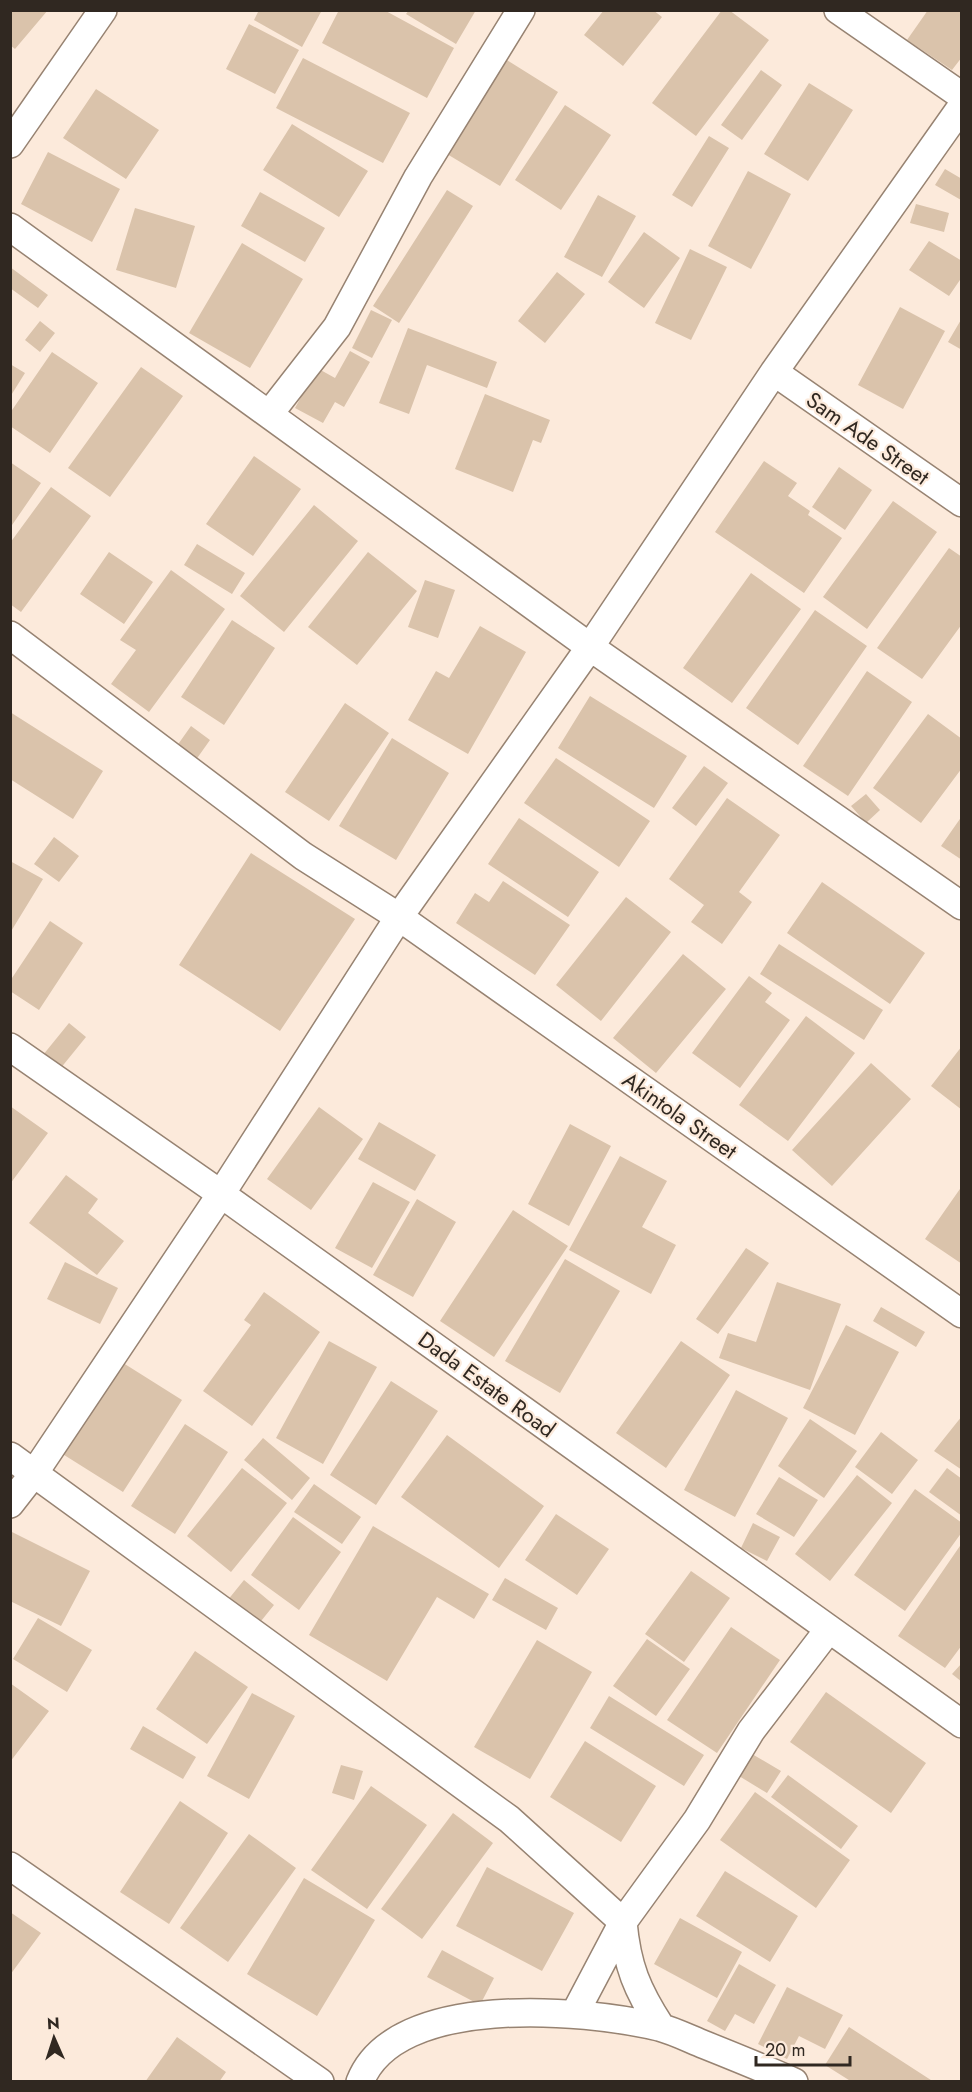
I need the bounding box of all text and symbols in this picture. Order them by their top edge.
street label: Sam Ade Street [800,384,937,493]
street label: Akintola Street [616,1064,744,1167]
street label: Dada Estate Road [412,1323,562,1445]
north arrow [24,2008,84,2068]
text: N [46,2012,60,2035]
scale bar [756,2029,850,2067]
text: 20 m [765,2037,805,2063]

